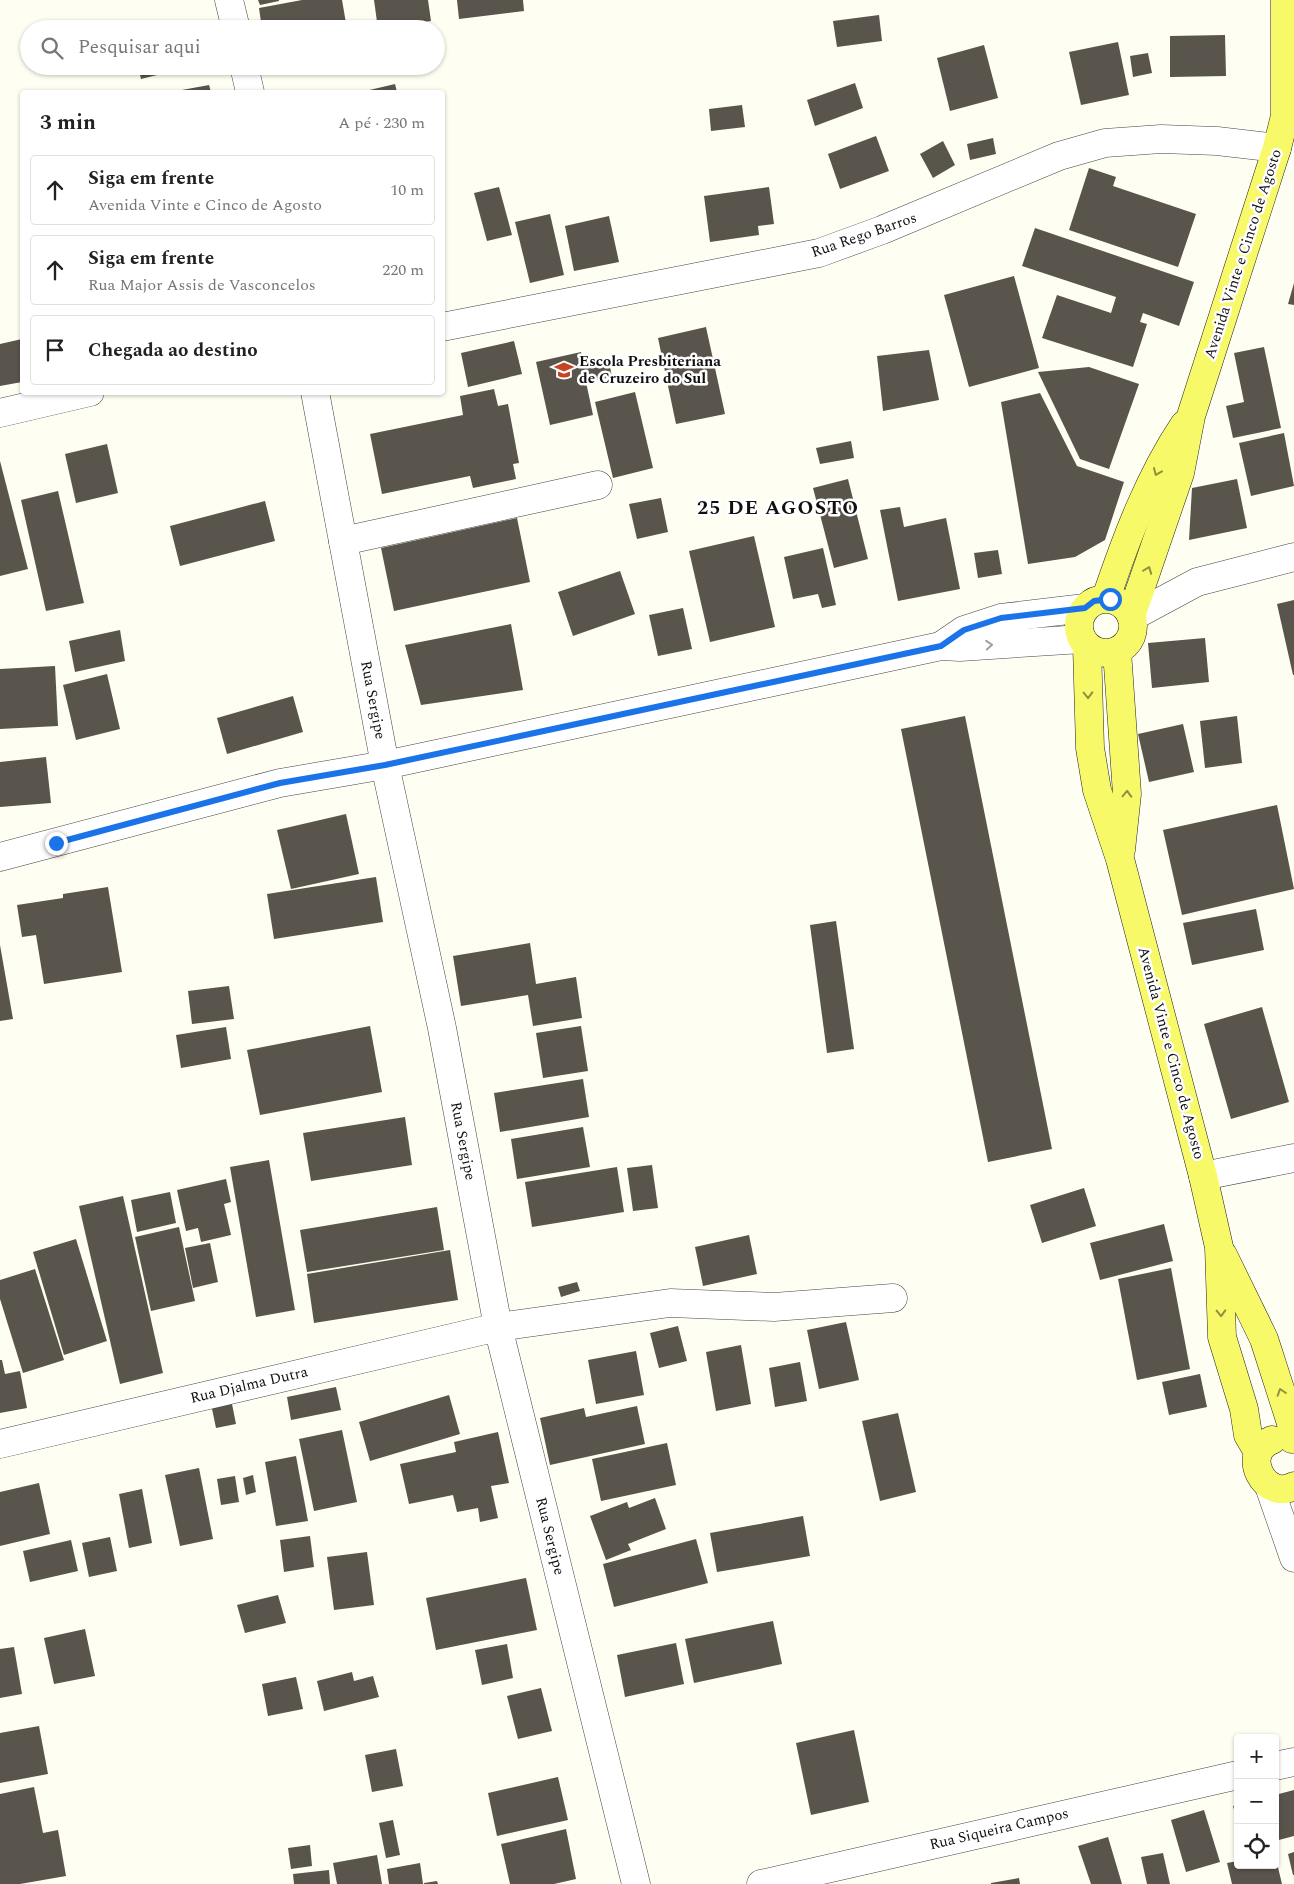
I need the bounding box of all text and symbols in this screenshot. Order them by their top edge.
search box [20,20,445,75]
text: Pesquisar aqui [78,33,201,62]
icon: search [38,34,66,62]
text: 3 min [40,107,96,139]
text: A pé · 230 m [338,111,425,135]
street label: Avenida Vinte e Cinco de Agosto [1198,146,1288,362]
text: Siga em frente [88,164,214,193]
icon: ahead [41,176,69,204]
text: 10 m [390,178,424,202]
text: Avenida Vinte e Cinco de Agosto [88,193,322,217]
street label: Rua Rego Barros [808,206,920,264]
text: Siga em frente [88,244,214,273]
icon: ahead [41,256,69,284]
text: 220 m [382,258,424,282]
text: Rua Major Assis de Vasconcelos [88,273,316,297]
icon: arrive [41,336,69,364]
text: Chegada ao destino [88,336,258,365]
place label: Escola Presbiteriana de Cruzeiro do Sul [579,350,721,390]
school or university icon: Escola Presbiteriana de Cruzeiro do Sul [553,359,575,381]
one-way arrow [1152,467,1163,476]
district label: 25 DE AGOSTO [697,493,859,523]
one-way arrow [1141,566,1152,575]
route start [1099,588,1122,611]
one-way arrow [986,640,994,651]
street label: Rua Sergipe [354,659,392,741]
one-way arrow [1083,692,1093,699]
one-way arrow [1121,789,1132,797]
route end [45,832,68,855]
street label: Avenida Vinte e Cinco de Agosto [1132,944,1210,1162]
street label: Rua Sergipe [444,1100,482,1182]
one-way arrow [1216,1310,1226,1317]
street label: Rua Djalma Dutra [188,1360,311,1410]
one-way arrow [1277,1389,1287,1397]
street label: Rua Sergipe [529,1495,571,1577]
map controls [1234,1734,1279,1869]
button: + [1234,1734,1279,1779]
button: − [1234,1779,1279,1824]
street label: Rua Siqueira Campos [927,1802,1071,1856]
button: locate [1234,1824,1279,1869]

